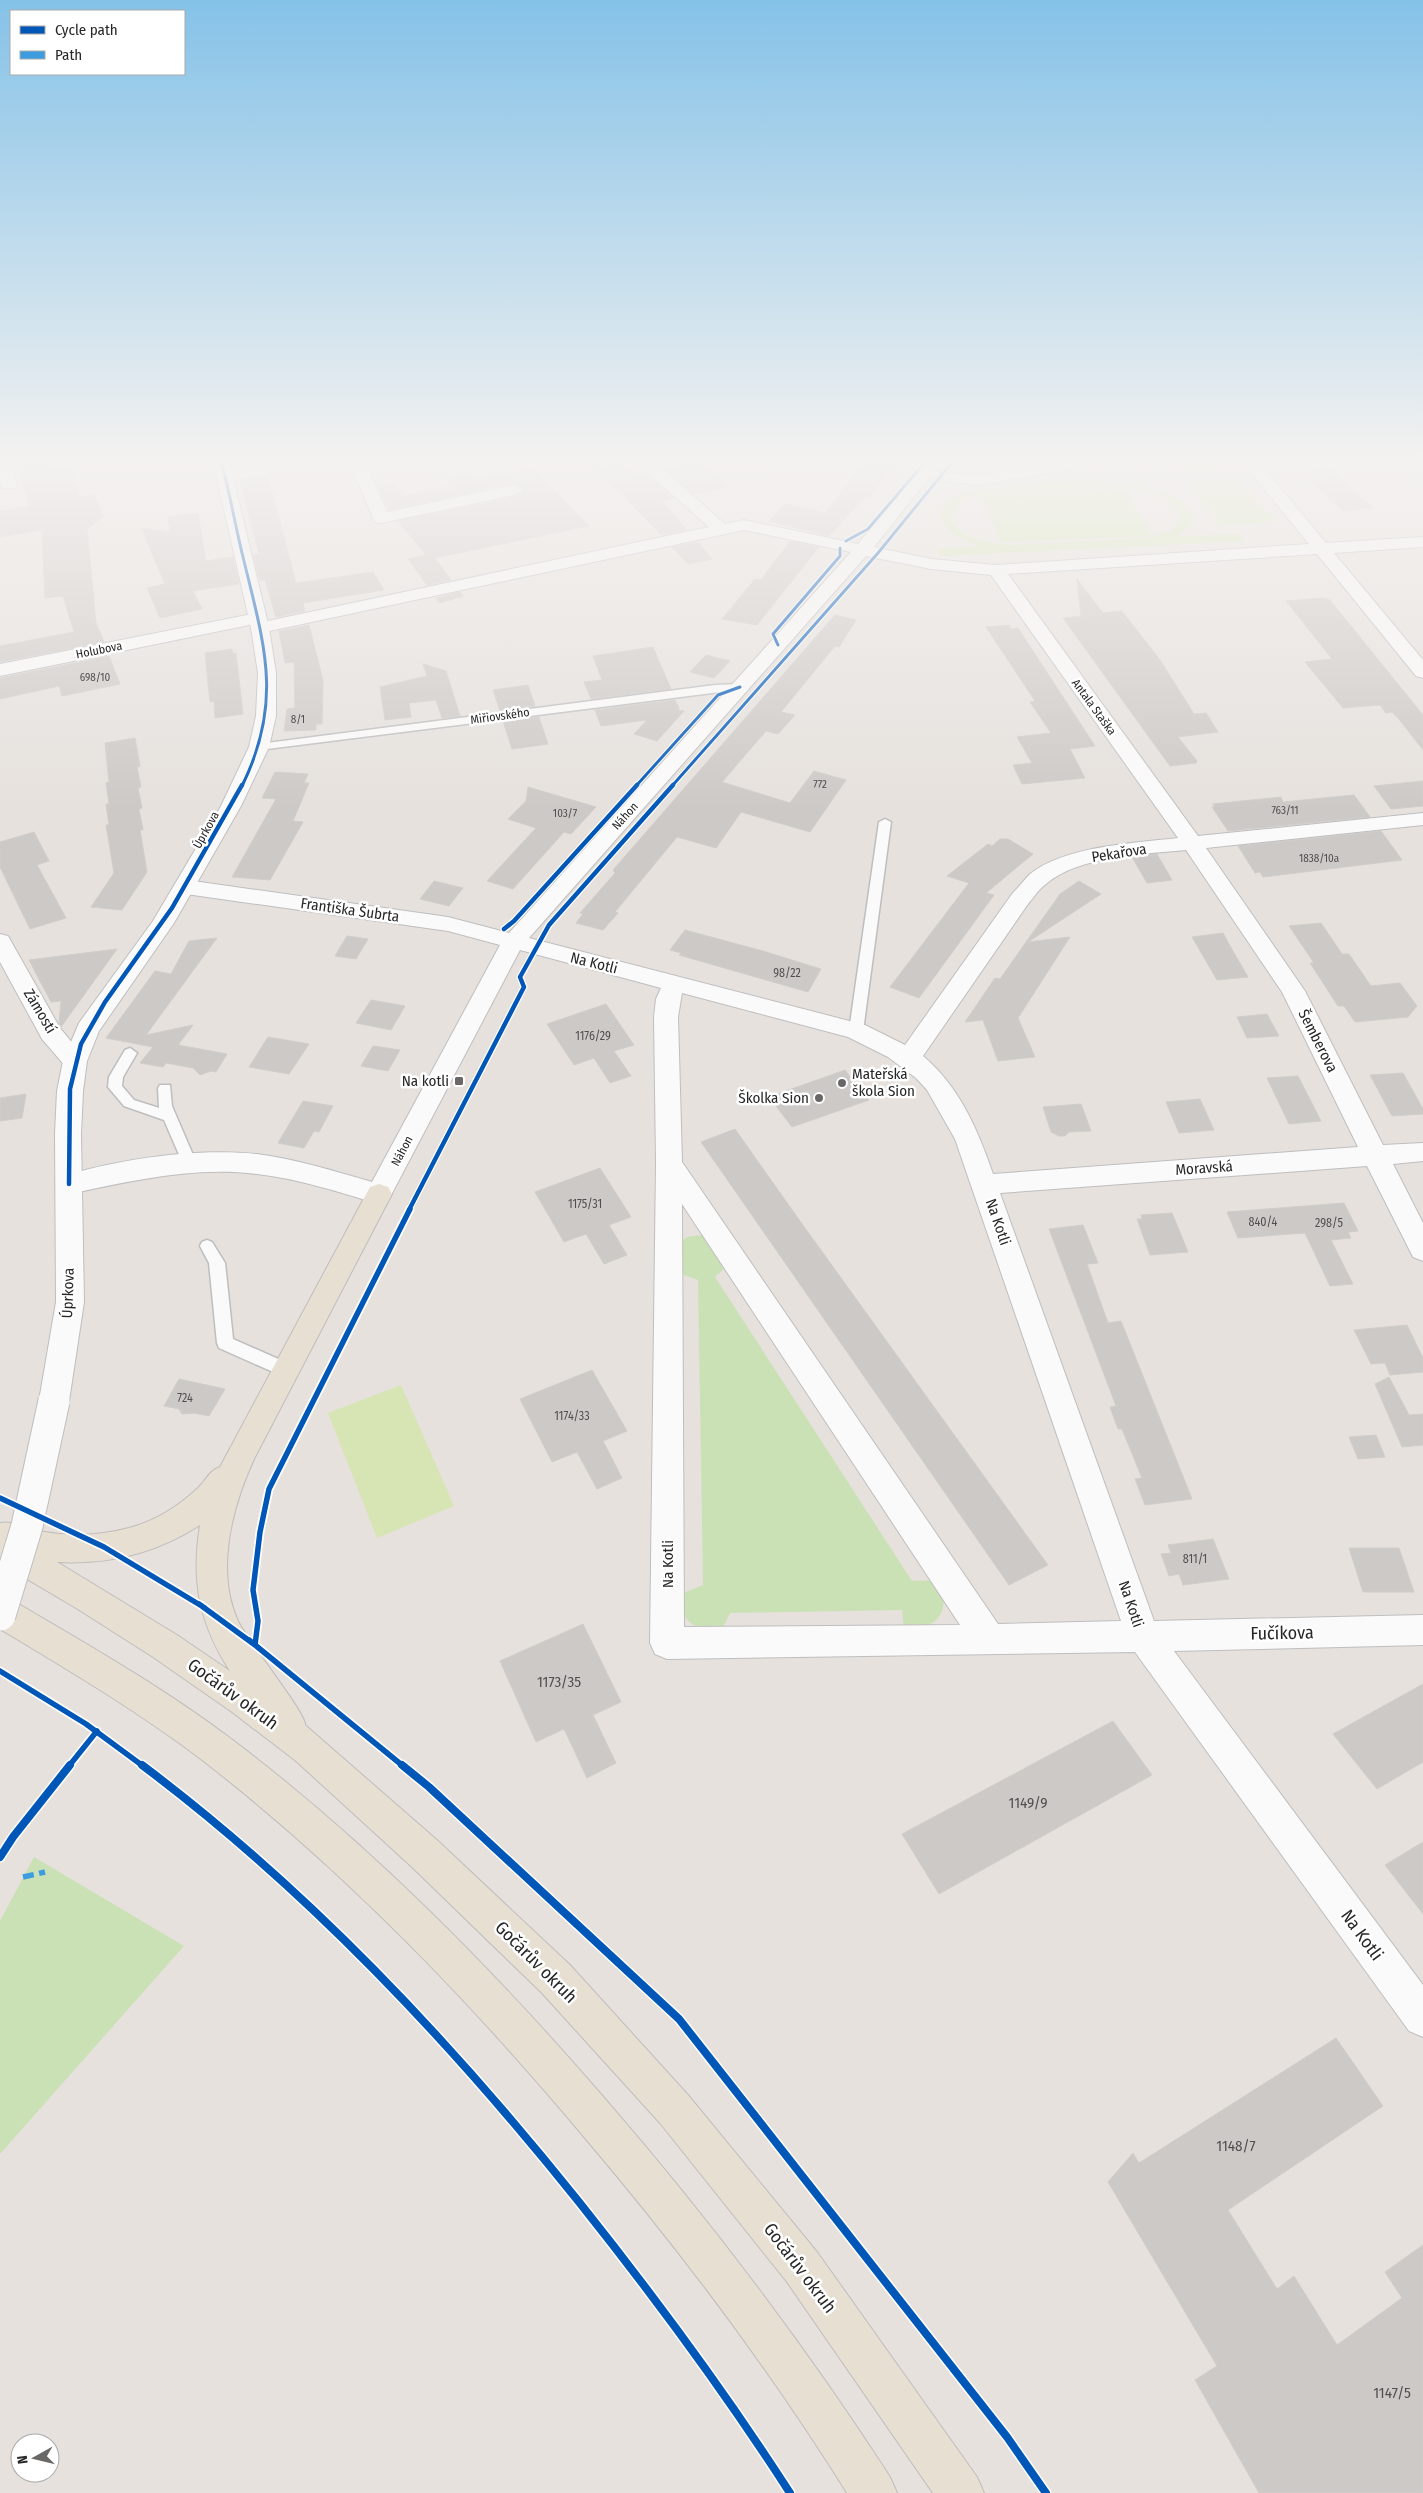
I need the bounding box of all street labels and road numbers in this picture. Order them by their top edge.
street label: Holubova [75,639,123,661]
street label: Antala Staška [1069,676,1119,738]
street label: Miřiovského [470,705,530,727]
street label: Náhon [609,799,641,833]
street label: Úprkova [189,808,222,851]
street label: Pekařova [1090,840,1148,866]
street label: Františka Šubrta [300,894,400,926]
street label: Na Kotli [568,948,620,978]
street label: Zámostí [20,985,60,1037]
street label: Šemberova [1294,1007,1342,1075]
street label: Náhon [388,1134,416,1168]
street label: Moravská [1175,1157,1233,1179]
street label: Na Kotli [982,1196,1014,1248]
street label: Úprkova [58,1267,78,1319]
street label: Na Kotli [659,1540,677,1588]
street label: Na Kotli [1115,1578,1147,1630]
street label: Fučíkova [1250,1621,1314,1645]
street label: Gočárův okruh [183,1654,283,1734]
street label: Na Kotli [1336,1905,1388,1965]
street label: Gočárův okruh [490,1916,582,2008]
street label: Gočárův okruh [759,2219,841,2317]

